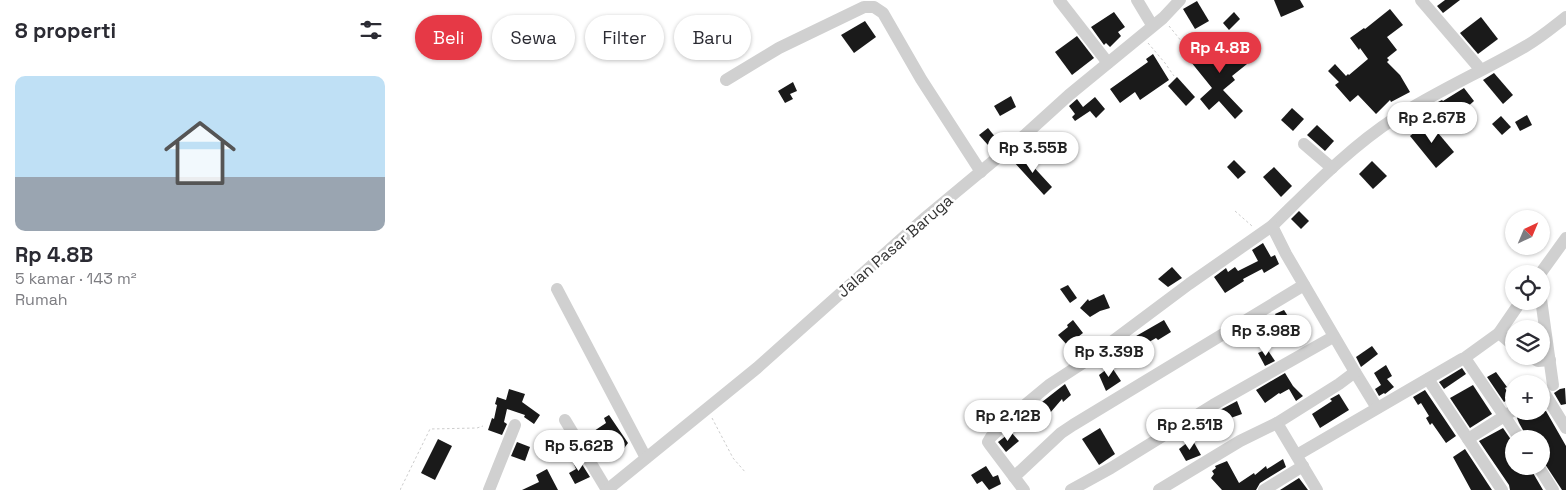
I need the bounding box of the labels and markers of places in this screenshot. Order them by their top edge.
pin: Rp 4.8B [1174,32,1266,74]
pin: Rp 2.67B [1380,102,1484,144]
pin: Rp 3.55B [981,132,1085,174]
pin: Rp 3.98B [1214,314,1318,357]
pin: Rp 3.39B [1057,336,1161,378]
pin: Rp 2.12B [956,400,1060,442]
pin: Rp 2.51B [1138,408,1242,451]
pin: Rp 5.62B [527,430,631,472]

